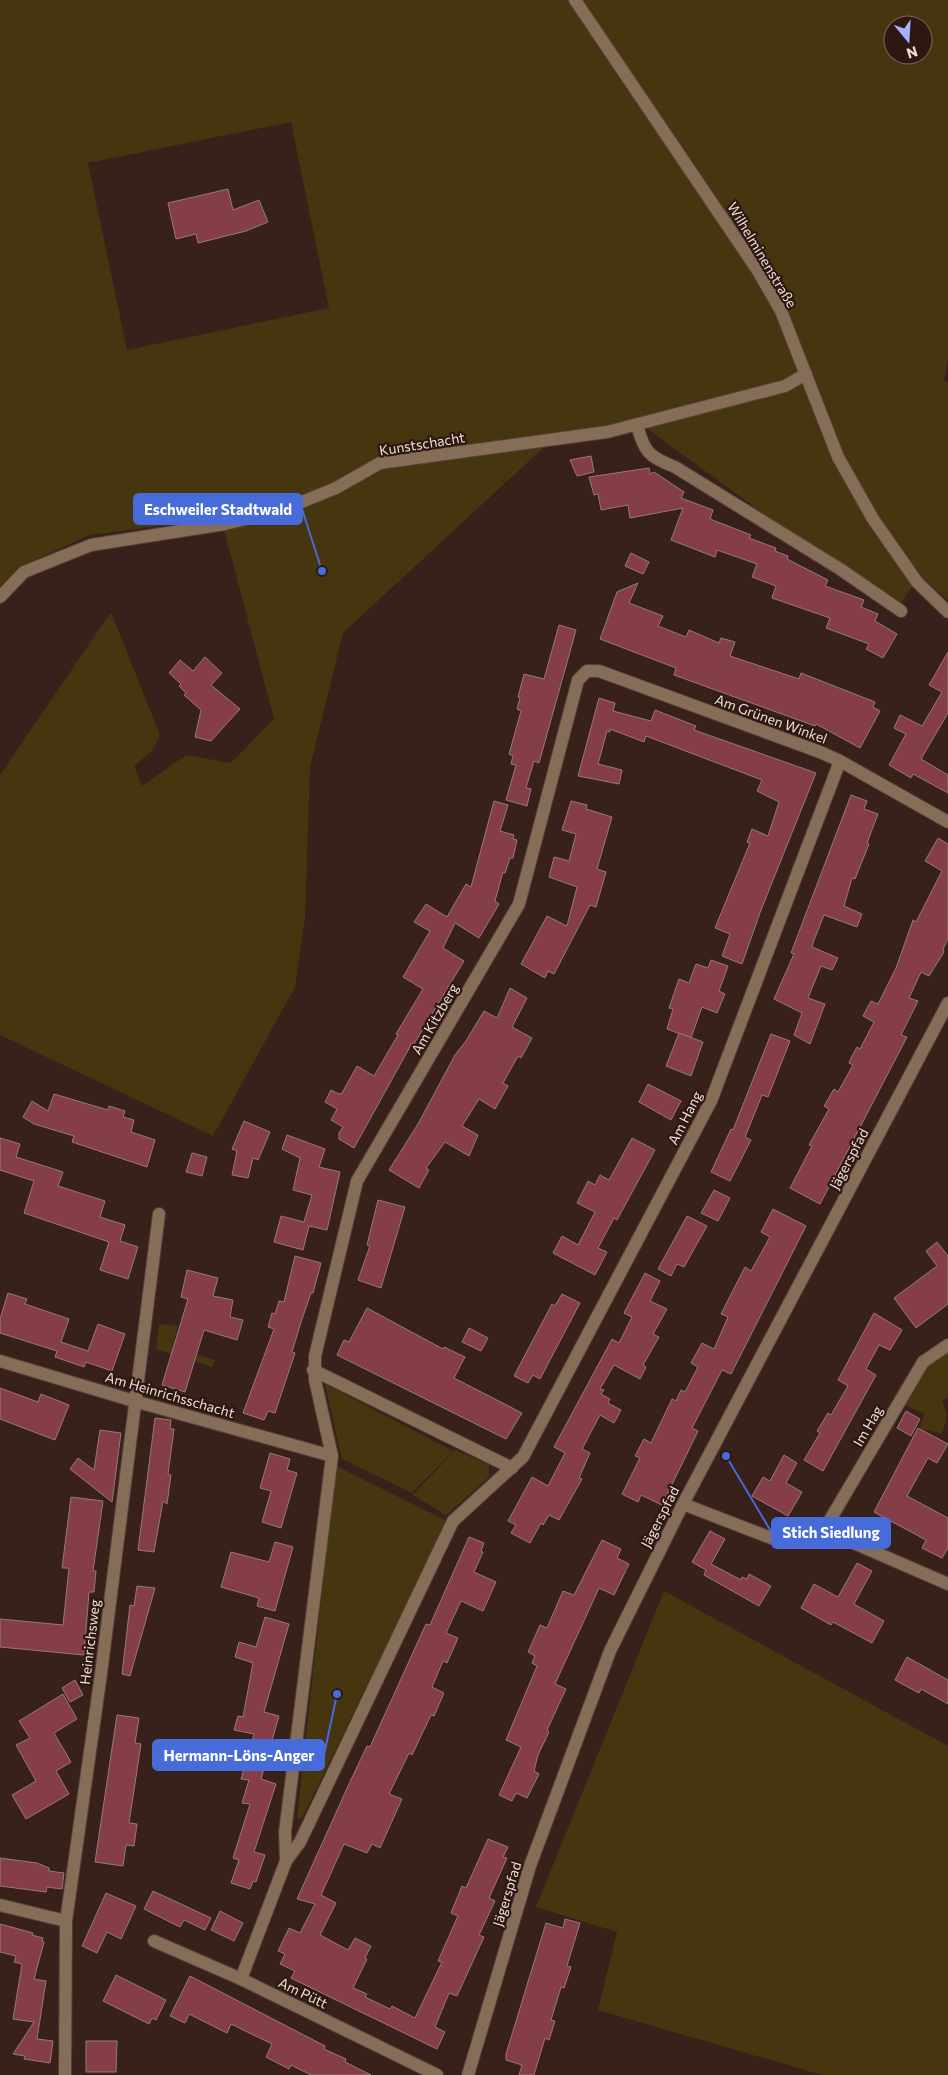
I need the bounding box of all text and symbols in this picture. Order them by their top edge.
north arrow [883,15,933,65]
text: N [905,43,920,63]
street label: Wilhelminenstraße [724,199,801,311]
street label: Kunstschacht [378,428,466,459]
callout: Eschweiler Stadtwald [134,494,302,524]
text: Eschweiler Stadtwald [144,500,292,518]
street label: Am Grünen Winkel [713,690,830,747]
street label: Am Kitzberg [407,980,462,1057]
street label: Am Hang [664,1088,705,1147]
street label: Jägerspfad [825,1125,872,1192]
street label: Am Heinrichsschacht [103,1368,237,1421]
street label: Im Hag [849,1402,886,1449]
street label: Jägerspfad [637,1483,682,1550]
callout: Stich Siedlung [772,1518,890,1548]
text: Stich Siedlung [782,1523,880,1541]
street label: Heinrichsweg [76,1598,103,1686]
callout: Hermann-Löns-Anger [153,1740,324,1770]
text: Hermann-Löns-Anger [163,1746,315,1764]
street label: Jägerspfad [489,1859,524,1928]
street label: Am Pütt [276,1973,331,2012]

